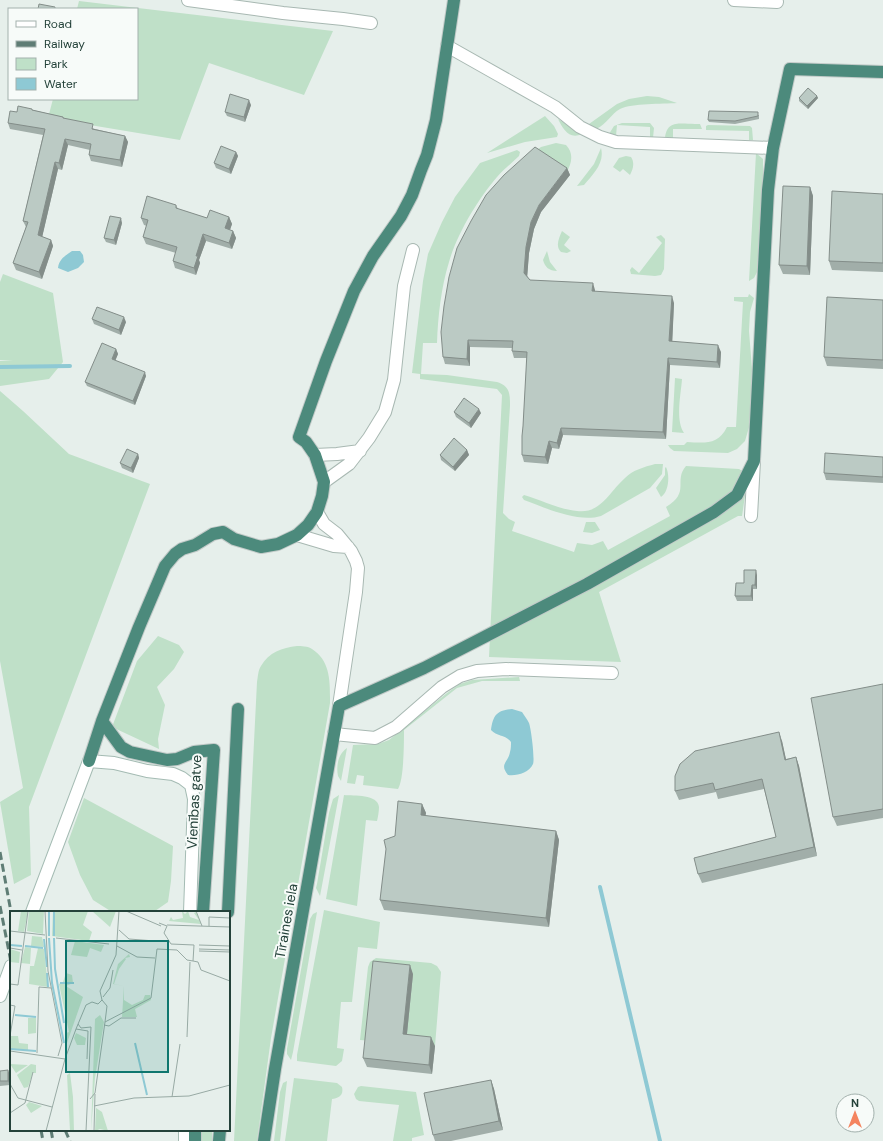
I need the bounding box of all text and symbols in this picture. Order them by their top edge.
legend [8,8,138,100]
text: Road [44,16,72,32]
text: Railway [44,36,85,52]
text: Park [44,56,68,72]
text: Water [44,76,78,92]
street label: Vienības gatve [183,754,205,850]
street label: Tīraines iela [271,882,301,960]
inset map [10,911,230,1131]
north arrow [835,1093,875,1133]
text: N [851,1096,859,1110]

